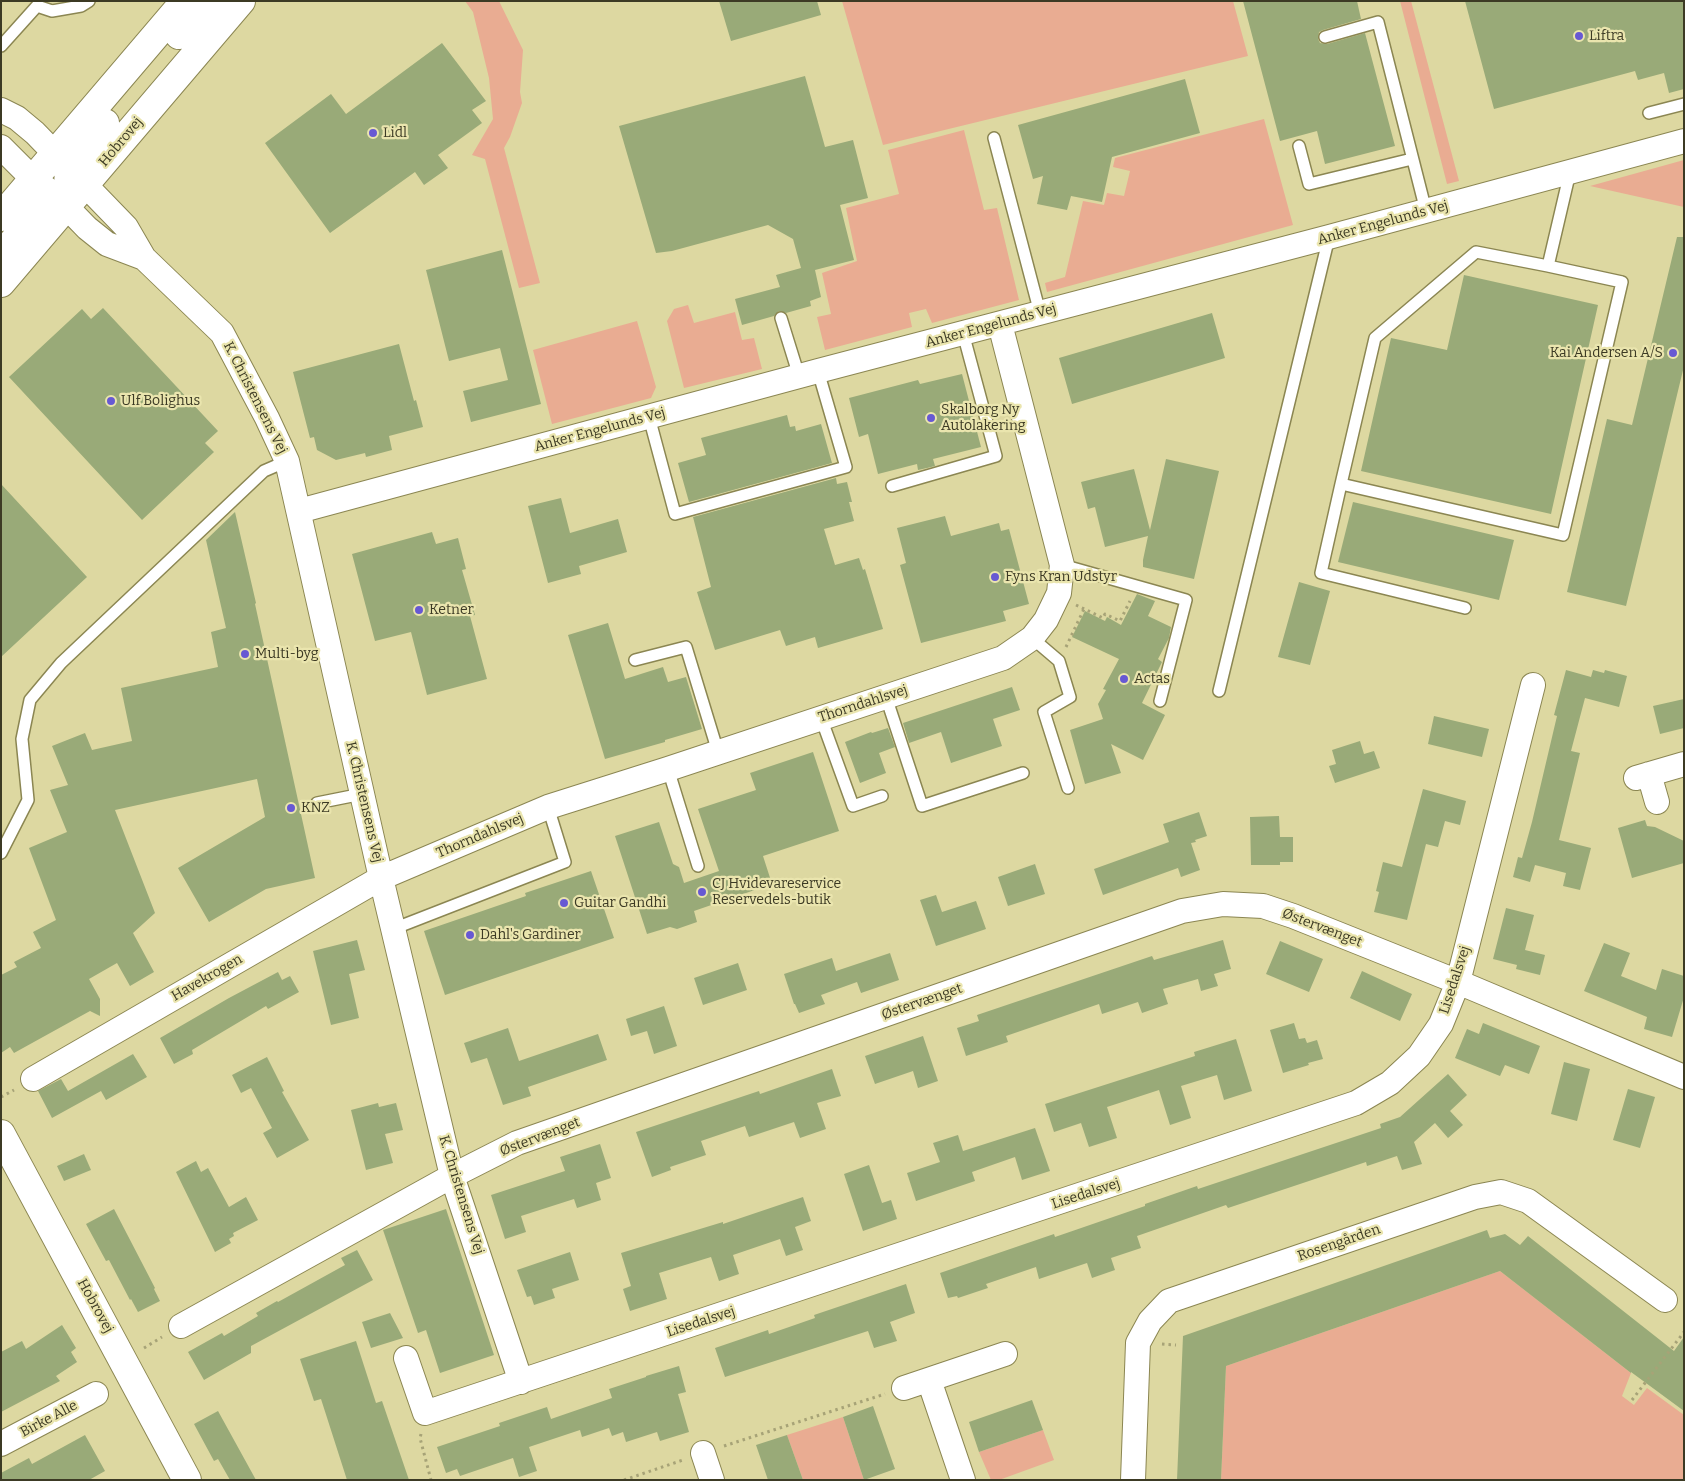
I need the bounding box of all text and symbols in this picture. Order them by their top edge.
place label: Liftra [1589,28,1624,44]
marker: Liftra [1573,30,1585,42]
street label: Hobrovej [96,114,146,170]
place label: Lidl [383,125,407,141]
marker: Lidl [367,127,379,139]
street label: Anker Engelunds Vej [1316,197,1450,249]
street label: Anker Engelunds Vej [924,300,1058,352]
street label: K. Christensens Vej [219,339,291,457]
place label: Kai Andersen A/S [1550,345,1663,361]
marker: Kai Andersen A/S [1667,347,1679,359]
place label: Ulf Bolighus [121,393,200,409]
marker: Ulf Bolighus [105,395,117,407]
place label: Skalborg Ny Autolakering [941,402,1026,434]
street label: Anker Engelunds Vej [533,404,667,456]
marker: Skalborg Ny Autolakering [925,412,937,424]
place label: Fyns Kran Udstyr [1005,569,1117,585]
marker: Fyns Kran Udstyr [989,571,1001,583]
place label: Ketner [429,602,474,618]
marker: Ketner [413,604,425,616]
place label: Multi-byg [255,646,319,662]
marker: Multi-byg [239,648,251,660]
place label: Actas [1134,671,1170,687]
marker: Actas [1118,673,1130,685]
street label: Thorndahlsvej [816,682,910,726]
street label: K. Christensens Vej [342,740,386,864]
place label: KNZ [301,800,330,816]
marker: KNZ [285,802,297,814]
street label: Thorndahlsvej [434,810,526,862]
place label: CJ Hvidevareservice Reservedels-butik [712,876,841,909]
marker: CJ Hvidevareservice Reservedels-butik [696,886,708,898]
place label: Guitar Gandhi [574,895,666,911]
marker: Guitar Gandhi [558,897,570,909]
street label: Østervænget [1280,905,1364,951]
place label: Dahl's Gardiner [480,927,581,943]
marker: Dahl's Gardiner [464,929,476,941]
street label: Lisedalsvej [1436,944,1474,1016]
street label: Havekrogen [169,951,245,1005]
street label: Østervænget [879,980,965,1024]
street label: Østervænget [498,1114,582,1160]
street label: K. Christensens Vej [435,1133,487,1257]
street label: Lisedalsvej [1050,1175,1122,1213]
street label: Rosengården [1296,1221,1382,1265]
street label: Hobrovej [73,1276,117,1336]
street label: Lisedalsvej [665,1303,737,1341]
street label: Birke Alle [18,1397,80,1441]

